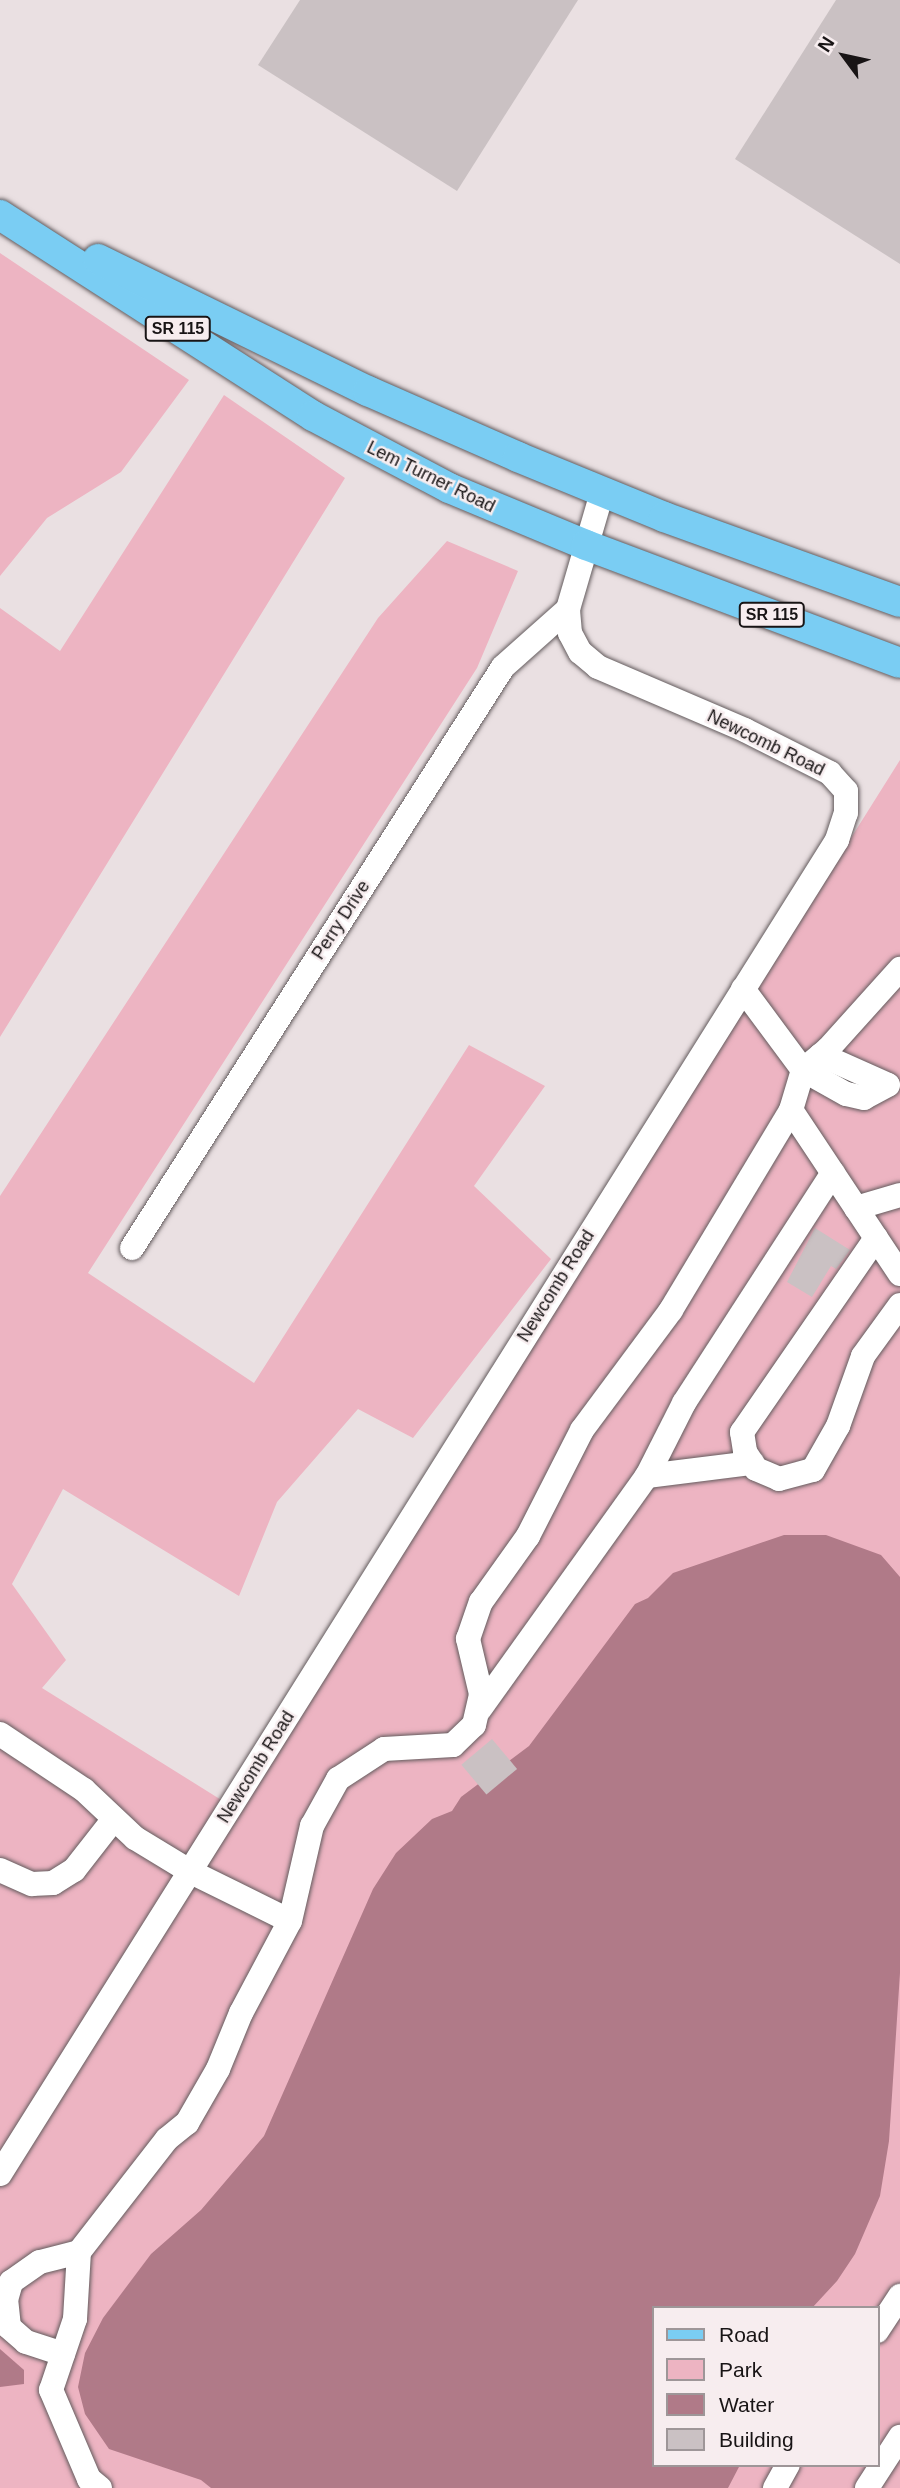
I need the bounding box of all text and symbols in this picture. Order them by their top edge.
north arrow [809,21,879,91]
text: N [813,33,839,56]
road number: SR 115 [145,316,211,342]
street label: Lem Turner Road [363,437,499,517]
road number: SR 115 [739,602,805,628]
street label: Newcomb Road [704,705,828,781]
street label: Perry Drive [307,876,375,964]
street label: Newcomb Road [513,1226,599,1346]
street label: Newcomb Road [213,1707,299,1827]
legend [652,2306,879,2467]
text: Road [719,2323,769,2346]
text: Park [719,2358,762,2381]
text: Water [719,2393,774,2416]
text: Building [719,2428,794,2451]

